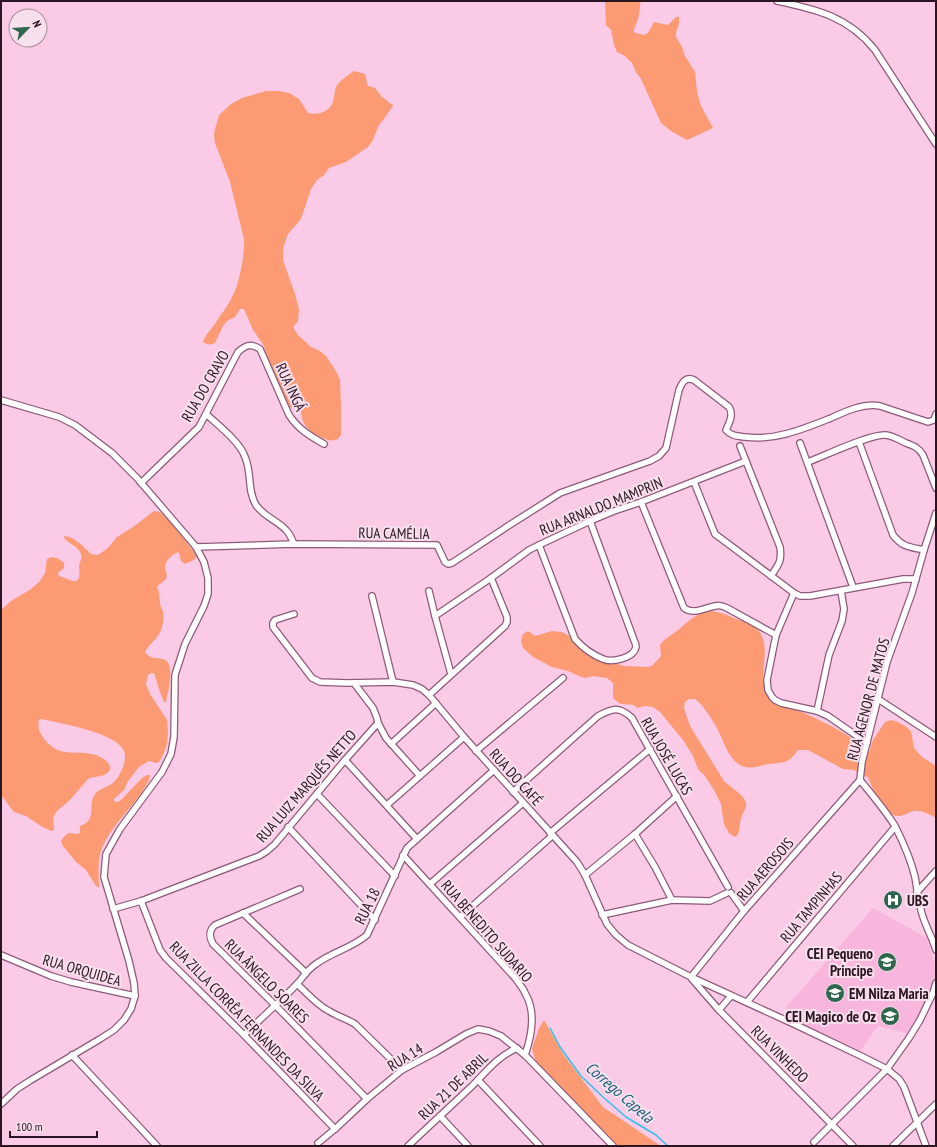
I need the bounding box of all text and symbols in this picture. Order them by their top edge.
north arrow [8,8,48,48]
text: N [29,18,45,29]
street label: RUA DO CRAVO [177,347,233,425]
street label: RUA INGÁ [272,360,311,415]
street label: RUA ARNALDO MAMPRIN [537,473,665,539]
street label: RUA CAMÉLIA [358,523,431,543]
street label: RUA AGENOR DE MATOS [843,636,893,762]
street label: RUA JOSÉ LUCAS [637,714,697,798]
street label: RUA LUIZ MARQUÊS NETTO [252,726,360,846]
street label: RUA DO CAFÉ [485,745,547,809]
street label: RUA AEROSOIS [732,834,798,904]
street label: RUA TAMPINHAS [776,868,846,946]
street label: RUA BENEDITO SUDARIO [437,876,537,986]
street label: RUA 18 [350,885,384,927]
hospital icon: UBS [882,889,904,911]
place label: UBS [907,891,929,910]
street label: RUA ÂNGELO SOARES [221,935,313,1027]
street label: RUA ZILLA CORRÊA FERNANDES DA SILVA [165,937,329,1106]
place label: CEI Pequeno Principe [807,944,873,980]
street label: RUA ORQUIDEA [41,950,124,991]
school or university icon: CEI Pequeno Principe [876,951,898,973]
school or university icon: EM Nilza Maria [824,982,846,1004]
place label: EM Nilza Maria [849,984,929,1003]
school or university icon: CEI Magico de Oz [879,1005,901,1027]
place label: CEI Magico de Oz [785,1007,876,1026]
street label: RUA VINHEDO [747,1021,813,1087]
street label: RUA 14 [384,1039,426,1075]
street label: RUA 21 DE ABRIL [414,1047,492,1124]
water label: Corrego Capela [582,1057,659,1128]
scale bar [10,1113,97,1139]
text: 100 m [16,1119,43,1134]

